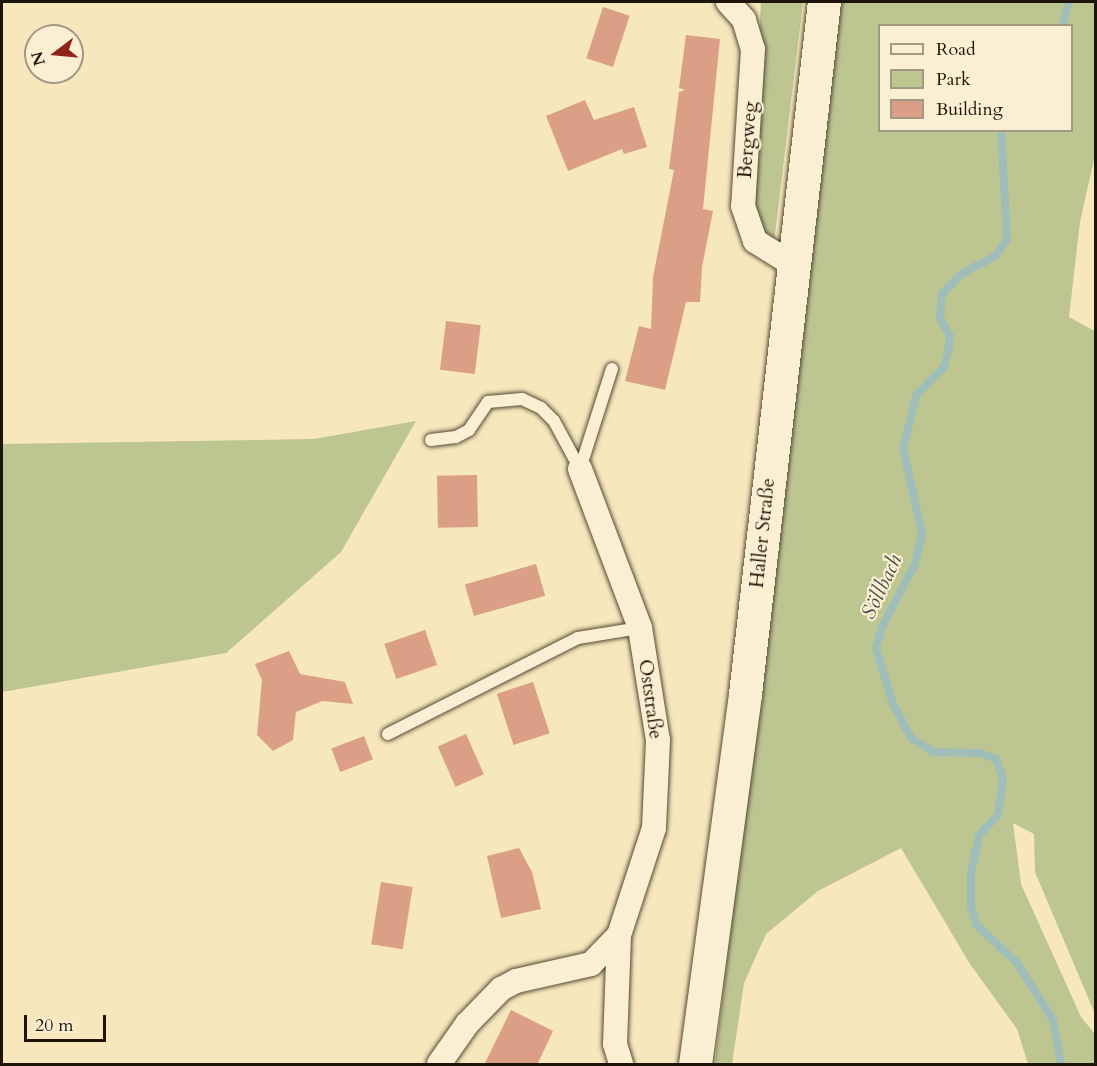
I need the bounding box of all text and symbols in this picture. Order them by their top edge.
north arrow [24,24,84,84]
legend [878,24,1073,132]
text: Road [936,37,976,62]
text: N [26,49,51,68]
text: Park [936,67,971,92]
text: Building [936,97,1003,122]
street label: Bergweg [732,101,762,179]
street label: Haller Straße [744,477,780,589]
water label: Söllbach [856,551,908,623]
street label: Oststraße [634,658,668,740]
scale bar [27,1003,110,1041]
text: 20 m [35,1013,74,1038]

